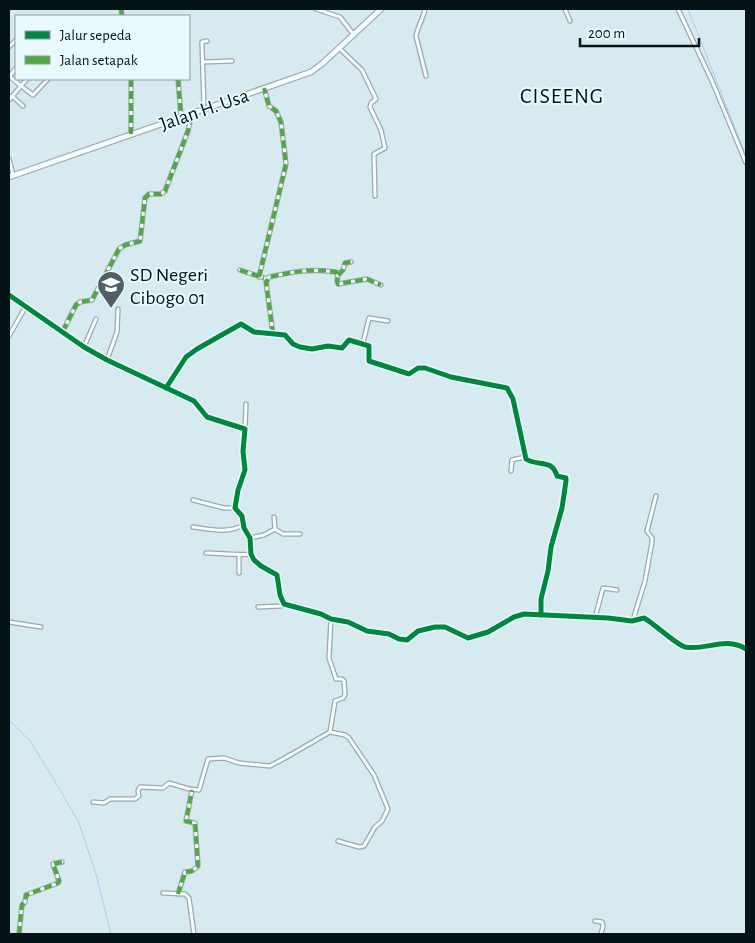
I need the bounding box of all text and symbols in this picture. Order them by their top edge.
legend [15,15,190,80]
scale bar [580,15,699,47]
text: 200 m [588,26,625,41]
text: Jalur sepeda [60,28,132,43]
text: Jalan setapak [60,53,138,68]
street label: Jalan H. Usa [157,85,251,135]
district label: CISEENG [520,85,604,107]
place label: SD Negeri Cibogo 01 [130,265,208,308]
school or university icon: SD Negeri Cibogo 01 [96,270,126,309]

